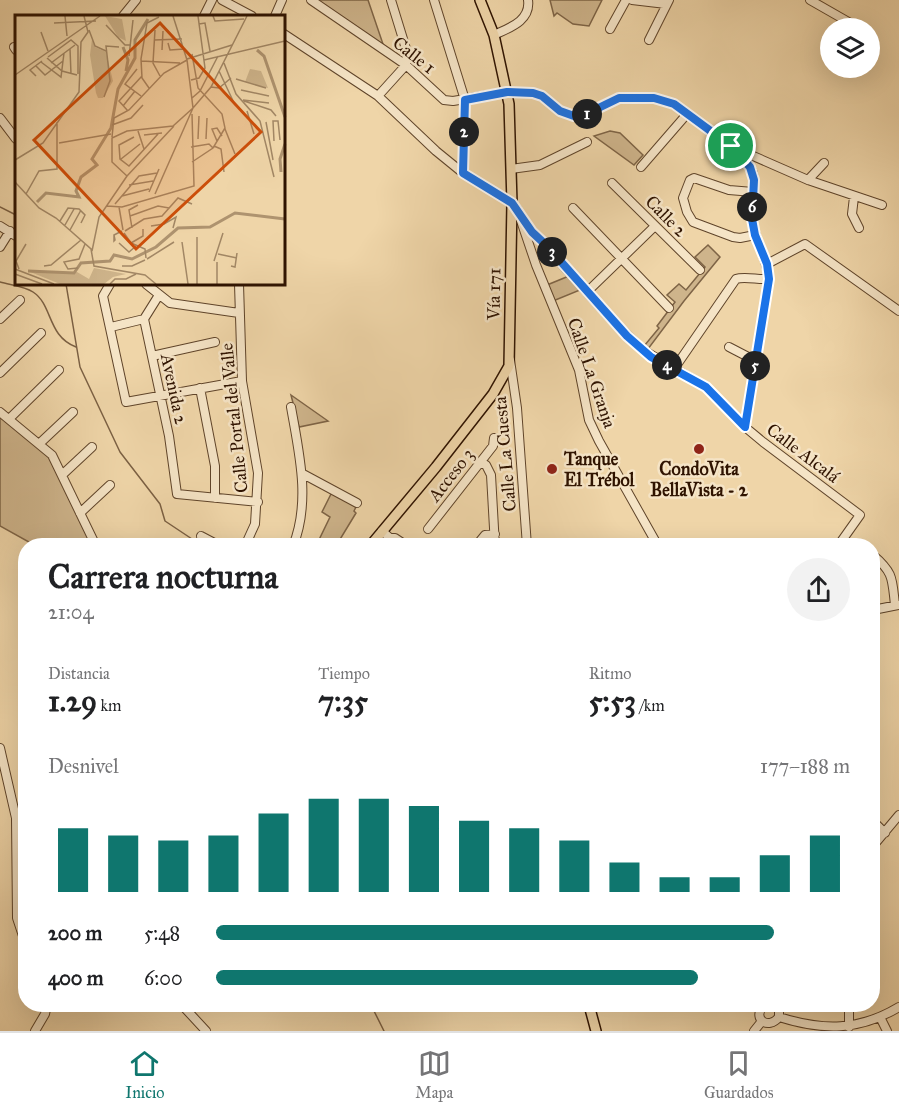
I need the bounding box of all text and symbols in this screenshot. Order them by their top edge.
inset map [15,15,285,285]
map controls [820,18,880,78]
button: layers [820,18,880,78]
street label: Calle 1 [388,32,440,78]
pin: 1 [572,99,602,129]
text: 1 [584,104,590,123]
pin: 2 [449,117,479,147]
pin [705,120,756,171]
text: 2 [460,122,468,141]
icon: arrive [714,129,747,162]
street label: Calle 2 [641,191,691,241]
pin: 6 [737,192,767,222]
text: 6 [748,197,756,216]
pin: 3 [537,237,567,267]
text: 3 [549,242,555,261]
street label: Vía 171 [483,268,505,321]
street label: Calle La Granja [563,315,621,431]
street label: Calle Portal del Valle [215,342,253,494]
pin: 4 [652,350,682,380]
street label: Avenida 2 [156,351,192,426]
pin: 5 [740,351,770,381]
text: 4 [663,355,671,374]
text: 5 [751,356,759,375]
street label: Calle La Cuesta [489,395,521,513]
street label: Calle Alcalá [762,418,844,488]
marker: CondoVita BellaVista - 2 [692,442,706,456]
street label: Acceso 3 [423,444,479,507]
place label: Tanque El Trébol [563,448,636,491]
place label: CondoVita BellaVista - 2 [650,458,749,501]
marker: Tanque El Trébol [545,462,559,476]
text: Carrera nocturna [48,557,278,597]
button: share [787,558,850,621]
text: 21:04 [48,600,94,624]
text: Distancia [48,664,110,683]
text: Tiempo [318,664,370,683]
text: Ritmo [589,664,631,683]
text: 1.29 [48,683,97,719]
text: 7:35 [318,683,368,719]
text: 5:53 [589,683,636,719]
text: km [97,696,121,715]
text: /km [636,696,665,715]
text: Desnivel [48,754,119,778]
text: 177–188 m [760,754,850,778]
text: 200 m [48,921,102,945]
text: 5:48 [144,921,180,945]
text: 400 m [48,966,104,990]
text: 6:00 [144,966,183,990]
tab: Inicio [125,1047,164,1102]
tab: Mapa [415,1047,453,1102]
tab: Guardados [704,1047,774,1102]

